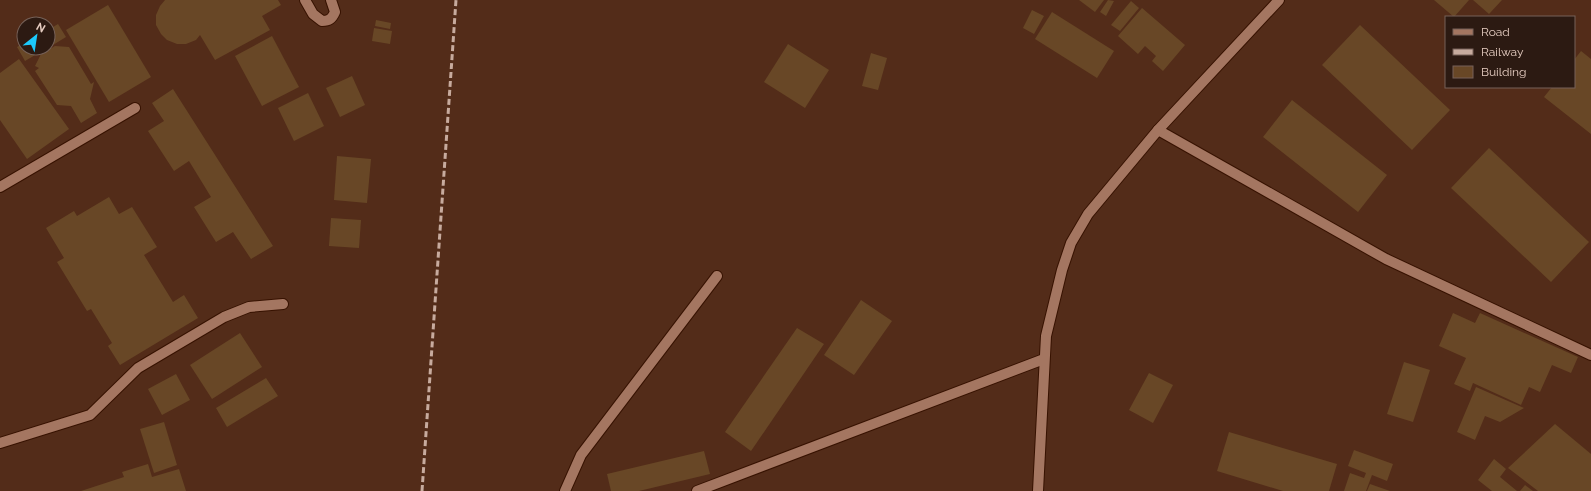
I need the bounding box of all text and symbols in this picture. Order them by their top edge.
north arrow [16,16,56,56]
legend [1445,16,1575,88]
text: N [34,20,48,36]
text: Road [1481,25,1510,39]
text: Railway [1481,45,1524,59]
text: Building [1481,65,1527,79]

